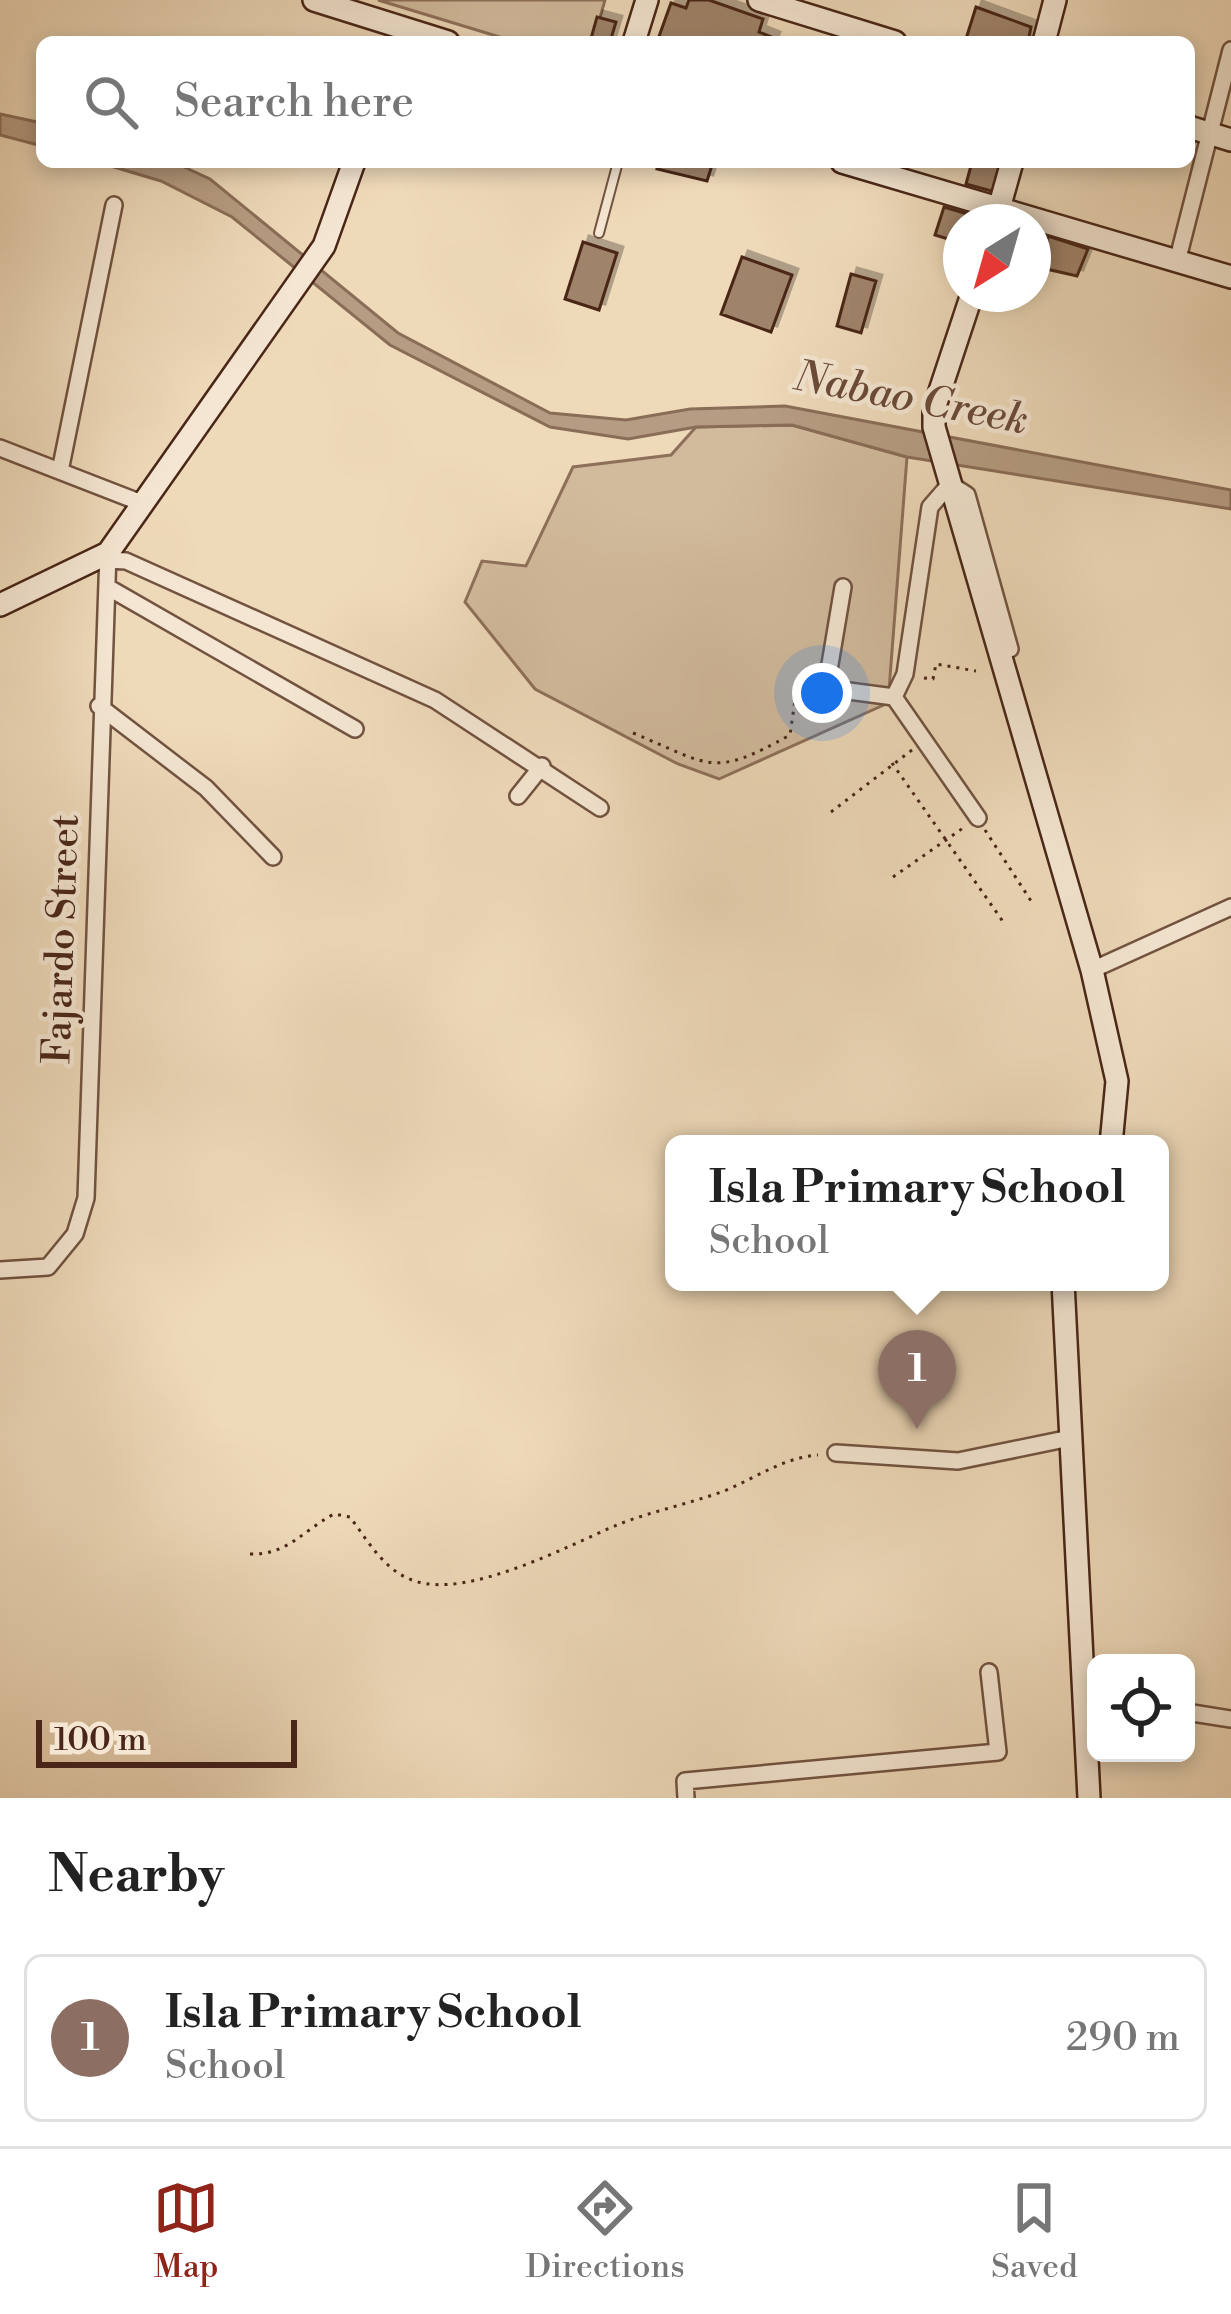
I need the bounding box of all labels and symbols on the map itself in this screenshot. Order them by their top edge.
north arrow [943,204,1051,312]
water label: Nabao Creek [789,350,1032,448]
your location [792,663,852,723]
street label: Fajardo Street [33,813,91,1065]
pin: 1 [878,1330,956,1429]
scale bar [36,1714,297,1767]

